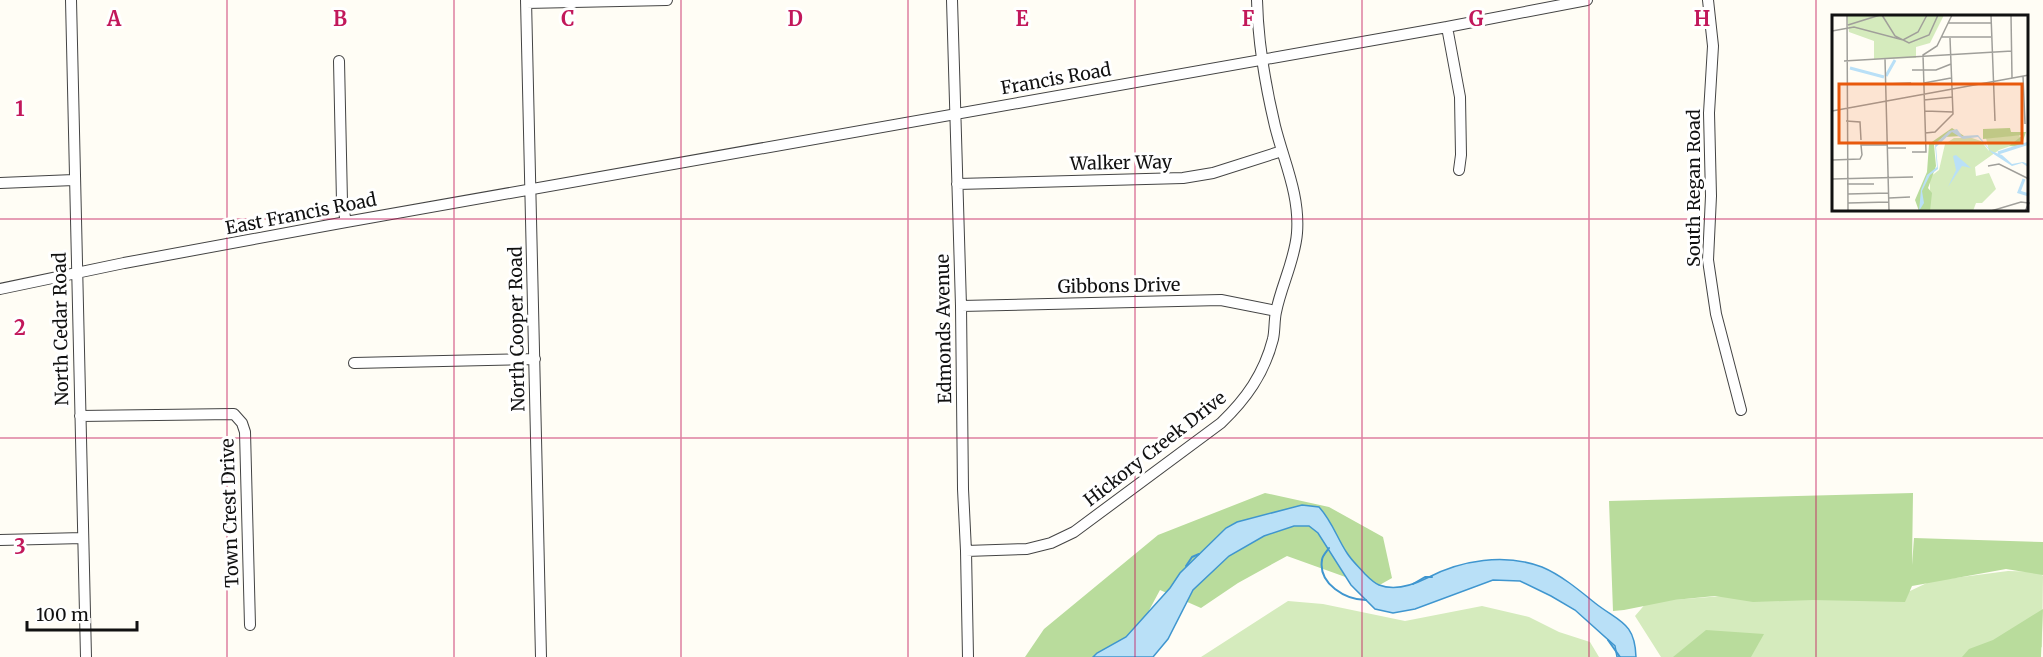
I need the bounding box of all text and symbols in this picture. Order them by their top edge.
text: A [106,6,122,31]
text: B [333,6,347,31]
text: C [561,6,575,31]
text: D [787,6,803,31]
text: E [1015,6,1029,31]
text: F [1242,6,1255,31]
text: G [1469,6,1484,31]
text: H [1694,6,1710,31]
inset map [1832,15,2028,212]
street label: Francis Road [999,57,1113,100]
text: 1 [15,96,25,121]
street label: South Regan Road [1682,109,1705,267]
street label: Walker Way [1069,150,1173,175]
street label: East Francis Road [223,188,379,239]
street label: North Cooper Road [504,246,529,412]
street label: North Cedar Road [48,252,73,406]
street label: Edmonds Avenue [931,254,956,404]
street label: Gibbons Drive [1057,273,1181,298]
text: 2 [14,315,26,340]
street label: Hickory Creek Drive [1079,386,1230,511]
street label: Town Crest Drive [215,438,244,588]
text: 3 [14,534,26,559]
scale bar [27,594,136,632]
text: 100 m [36,603,89,626]

